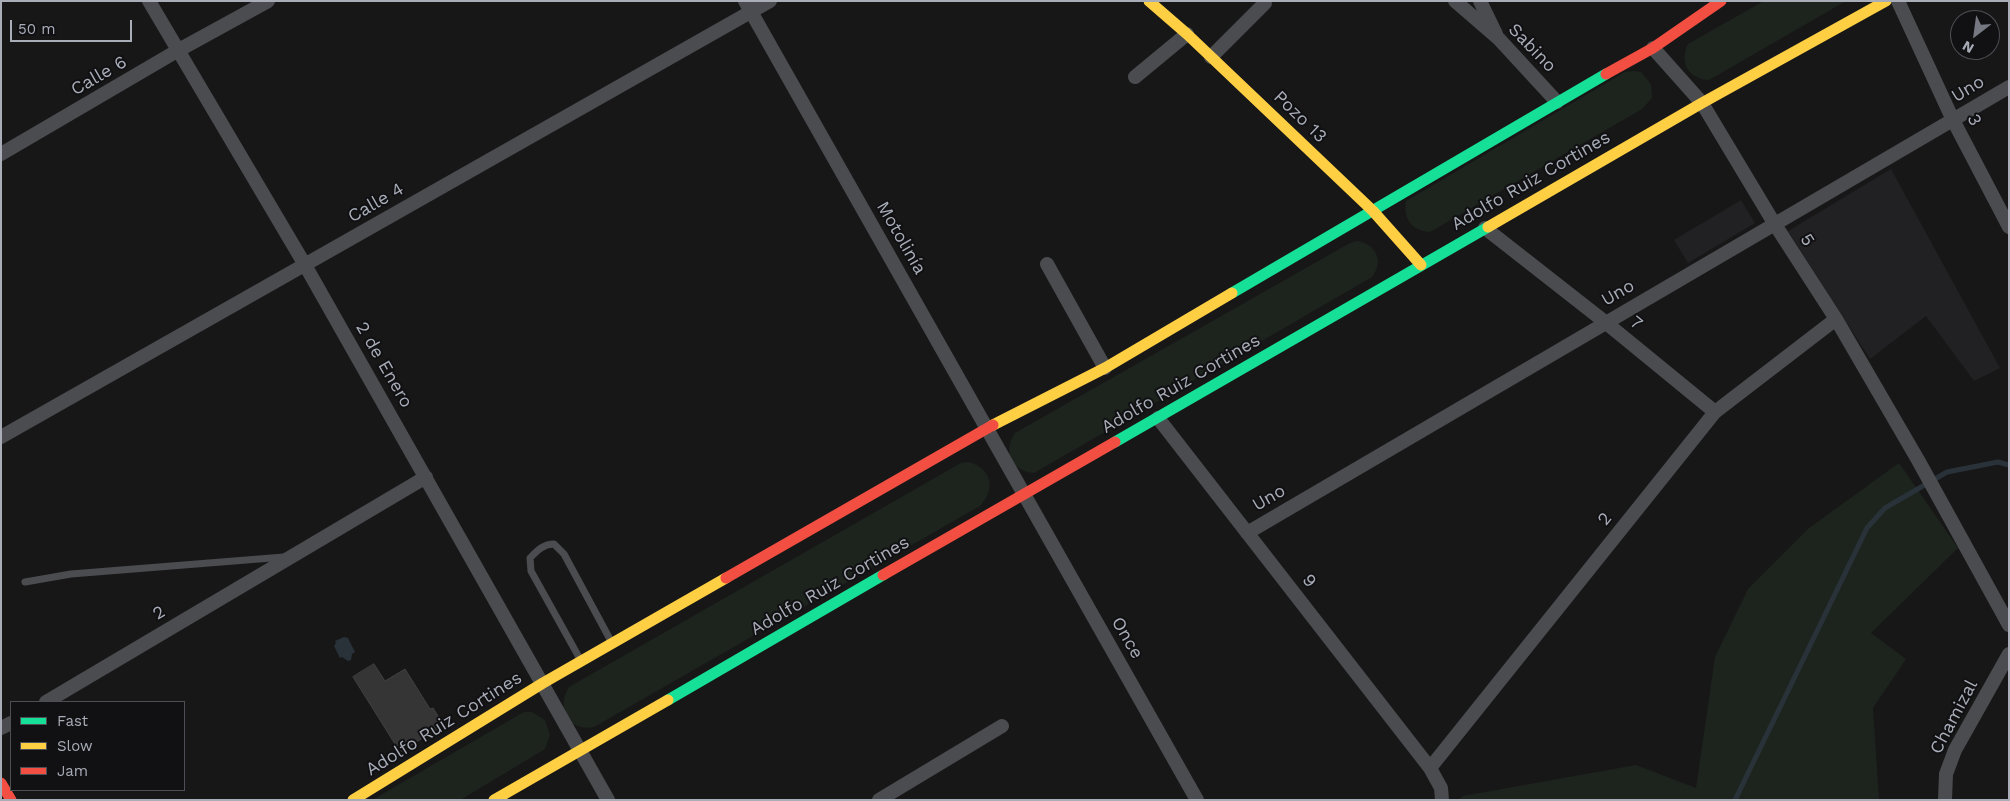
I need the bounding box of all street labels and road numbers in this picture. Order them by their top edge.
street label: Sabino [1504,19,1560,77]
street label: Calle 6 [67,51,131,101]
street label: Uno [1948,71,1988,107]
street label: Pozo 13 [1269,87,1331,147]
street label: 3 [1962,110,1986,130]
street label: Adolfo Ruiz Cortines [1448,127,1614,235]
street label: Calle 4 [344,178,408,228]
street label: Motolinía [871,198,931,278]
street label: 5 [1795,230,1819,250]
street label: Uno [1598,275,1638,311]
street label: 7 [1625,311,1647,335]
street label: 2 de Enero [351,318,417,412]
street label: Adolfo Ruiz Cortines [1098,330,1264,438]
street label: Uno [1249,480,1289,516]
street label: 2 [1593,508,1617,530]
street label: Adolfo Ruiz Cortines [747,532,913,640]
street label: 9 [1297,570,1321,592]
street label: 2 [149,601,169,625]
street label: Once [1106,613,1148,663]
street label: Adolfo Ruiz Cortines [362,667,526,781]
street label: Chamizal [1925,676,1983,758]

